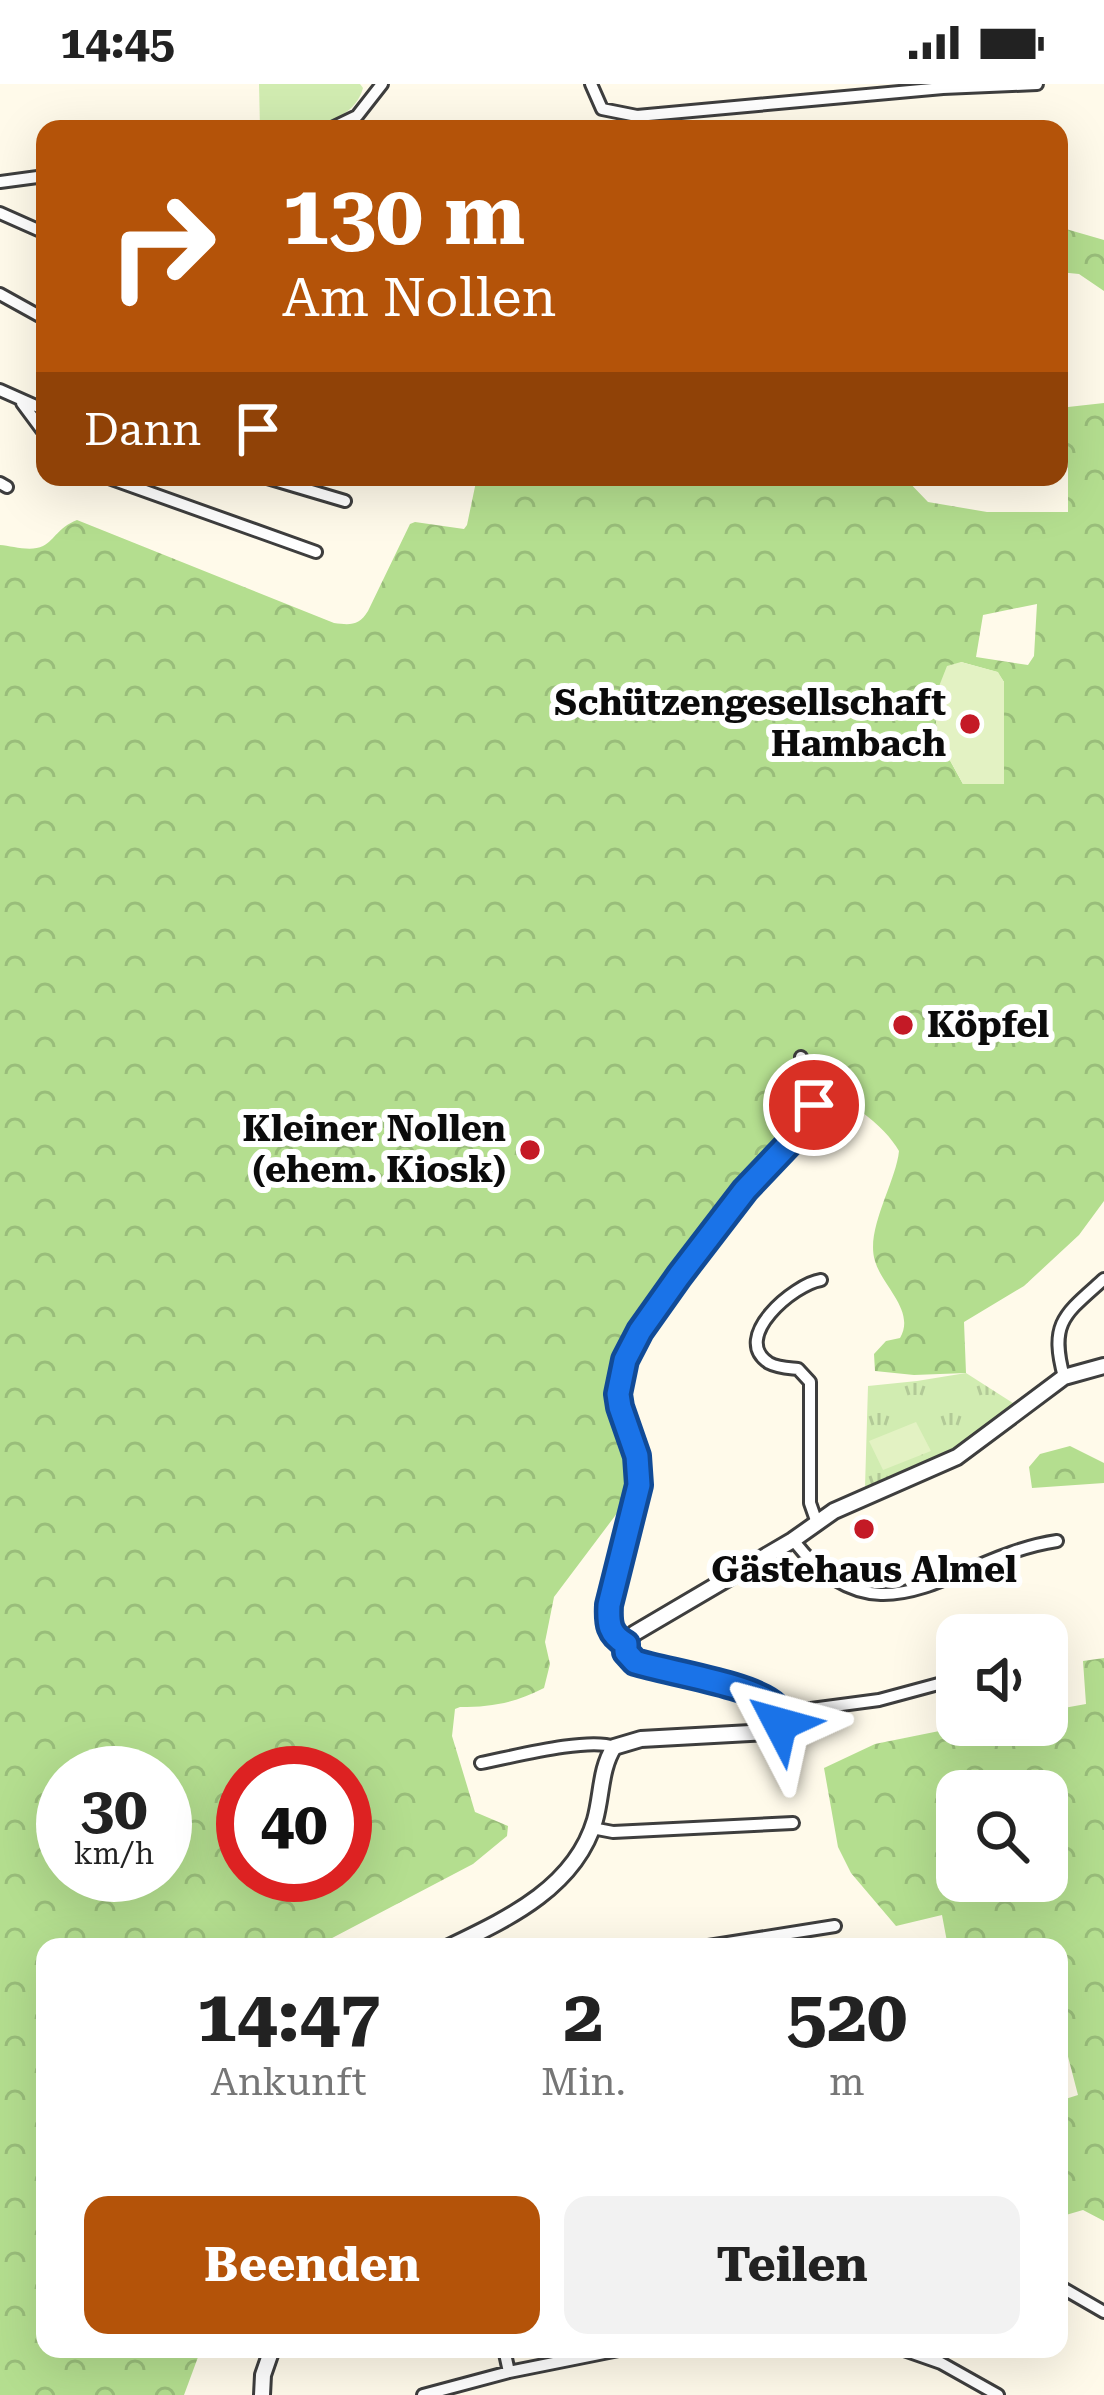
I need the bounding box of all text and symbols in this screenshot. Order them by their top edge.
text: 14:45 [60,16,175,69]
text: 130 m [282,166,525,264]
icon: right [84,168,240,324]
text: Am Nollen [282,266,556,329]
icon: arrive [225,396,291,462]
text: Dann [84,403,201,456]
place label: Schützengesellschaft Hambach [554,682,946,765]
marker: Schützengesellschaft Hambach [957,711,983,737]
place label: Köpfel [927,1004,1049,1046]
marker: Köpfel [890,1012,916,1038]
pin [763,1054,865,1156]
icon: arrive [781,1072,847,1138]
place label: Kleiner Nollen (ehem. Kiosk) [243,1108,506,1191]
marker: Kleiner Nollen (ehem. Kiosk) [517,1137,543,1163]
marker: Gästehaus Almel [851,1516,877,1542]
place label: Gästehaus Almel [711,1549,1017,1591]
map controls [936,1614,1068,1902]
button: sound [936,1614,1068,1746]
position arrow [717,1661,843,1787]
speed limit sign: 40 [216,1746,372,1902]
button: search [936,1770,1068,1902]
text: 30 [80,1773,148,1844]
text: km/h [74,1836,154,1871]
text: 14:47 [197,1974,380,2059]
text: 2 [563,1974,604,2059]
text: 520 [786,1974,907,2059]
text: Ankunft [210,2059,367,2105]
text: Min. [541,2059,626,2105]
text: m [829,2059,865,2105]
button: Beenden [84,2196,540,2334]
button: Teilen [564,2196,1020,2334]

